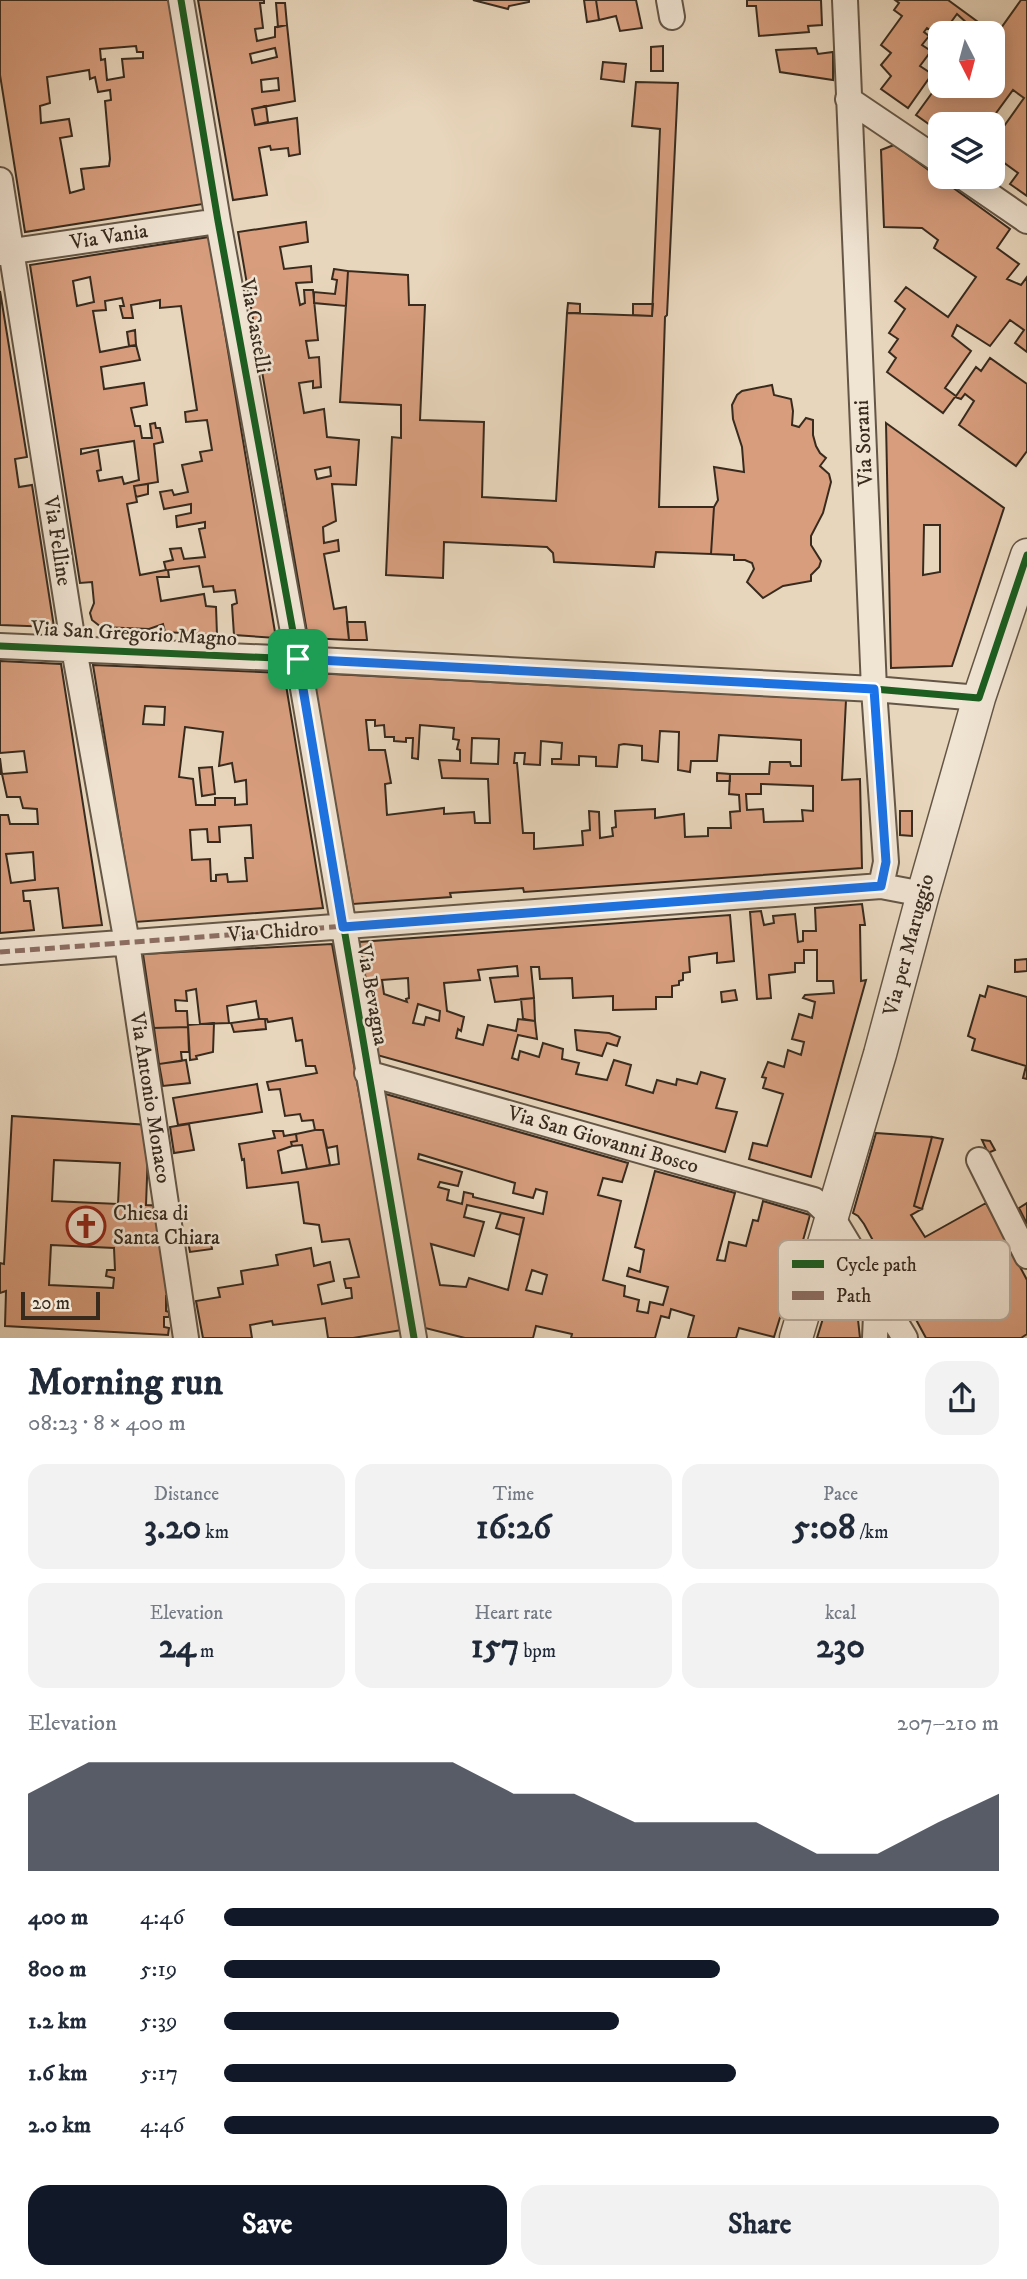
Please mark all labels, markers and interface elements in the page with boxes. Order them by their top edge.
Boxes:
north arrow [928,21,1004,98]
map controls [928,21,1005,189]
button: layers [928,112,1005,189]
street label: Via Vania [67,218,150,256]
street label: Via Castelli [234,276,276,375]
street label: Via Sorani [849,399,879,488]
street label: Via Felline [37,493,77,588]
street label: Via San Gregorio Magno [29,616,238,652]
pin [268,629,328,689]
icon: arrive [279,640,317,678]
street label: Via per Maruggio [877,871,940,1020]
street label: Via Chidro [226,916,319,948]
street label: Via Bevagna [350,941,394,1048]
street label: Via Antonio Monaco [124,1010,176,1185]
street label: Via San Giovanni Bosco [504,1100,702,1180]
place label: Chiesa di Santa Chiara [113,1201,220,1251]
church icon: Chiesa di Santa Chiara [65,1205,107,1247]
legend [778,1240,1010,1320]
text: Cycle path [836,1254,917,1277]
text: Path [836,1285,871,1308]
scale bar [21,1288,100,1320]
text: 20 m [32,1292,70,1315]
text: Morning run [28,1359,223,1407]
button: share [925,1361,999,1435]
text: 08:23 · 8 × 400 m [28,1409,186,1438]
text: Distance [154,1483,219,1506]
text: Time [493,1483,534,1506]
text: Pace [823,1483,858,1506]
text: 3.20 [144,1506,201,1550]
text: 16:26 [476,1506,551,1550]
text: 5:08 [793,1506,855,1550]
text: km [201,1521,229,1544]
text: /km [855,1521,888,1544]
text: Elevation [150,1602,223,1625]
text: Heart rate [475,1602,552,1625]
text: kcal [825,1602,856,1625]
text: 24 [159,1625,196,1669]
text: 157 [471,1625,519,1669]
text: 230 [816,1625,865,1669]
text: m [196,1640,214,1663]
text: bpm [519,1640,556,1663]
text: Elevation [28,1709,117,1738]
text: 207–210 m [897,1709,999,1738]
text: 400 m [28,1903,88,1932]
text: 4:46 [140,1903,184,1932]
text: 800 m [28,1955,86,1984]
text: 5:19 [140,1955,177,1984]
text: 1.2 km [28,2007,87,2036]
text: 5:39 [140,2007,178,2036]
text: 1.6 km [28,2059,87,2088]
text: 5:17 [140,2059,178,2088]
text: 2.0 km [28,2111,91,2140]
text: 4:46 [140,2111,184,2140]
button: Save [28,2185,507,2265]
button: Share [521,2185,999,2265]

